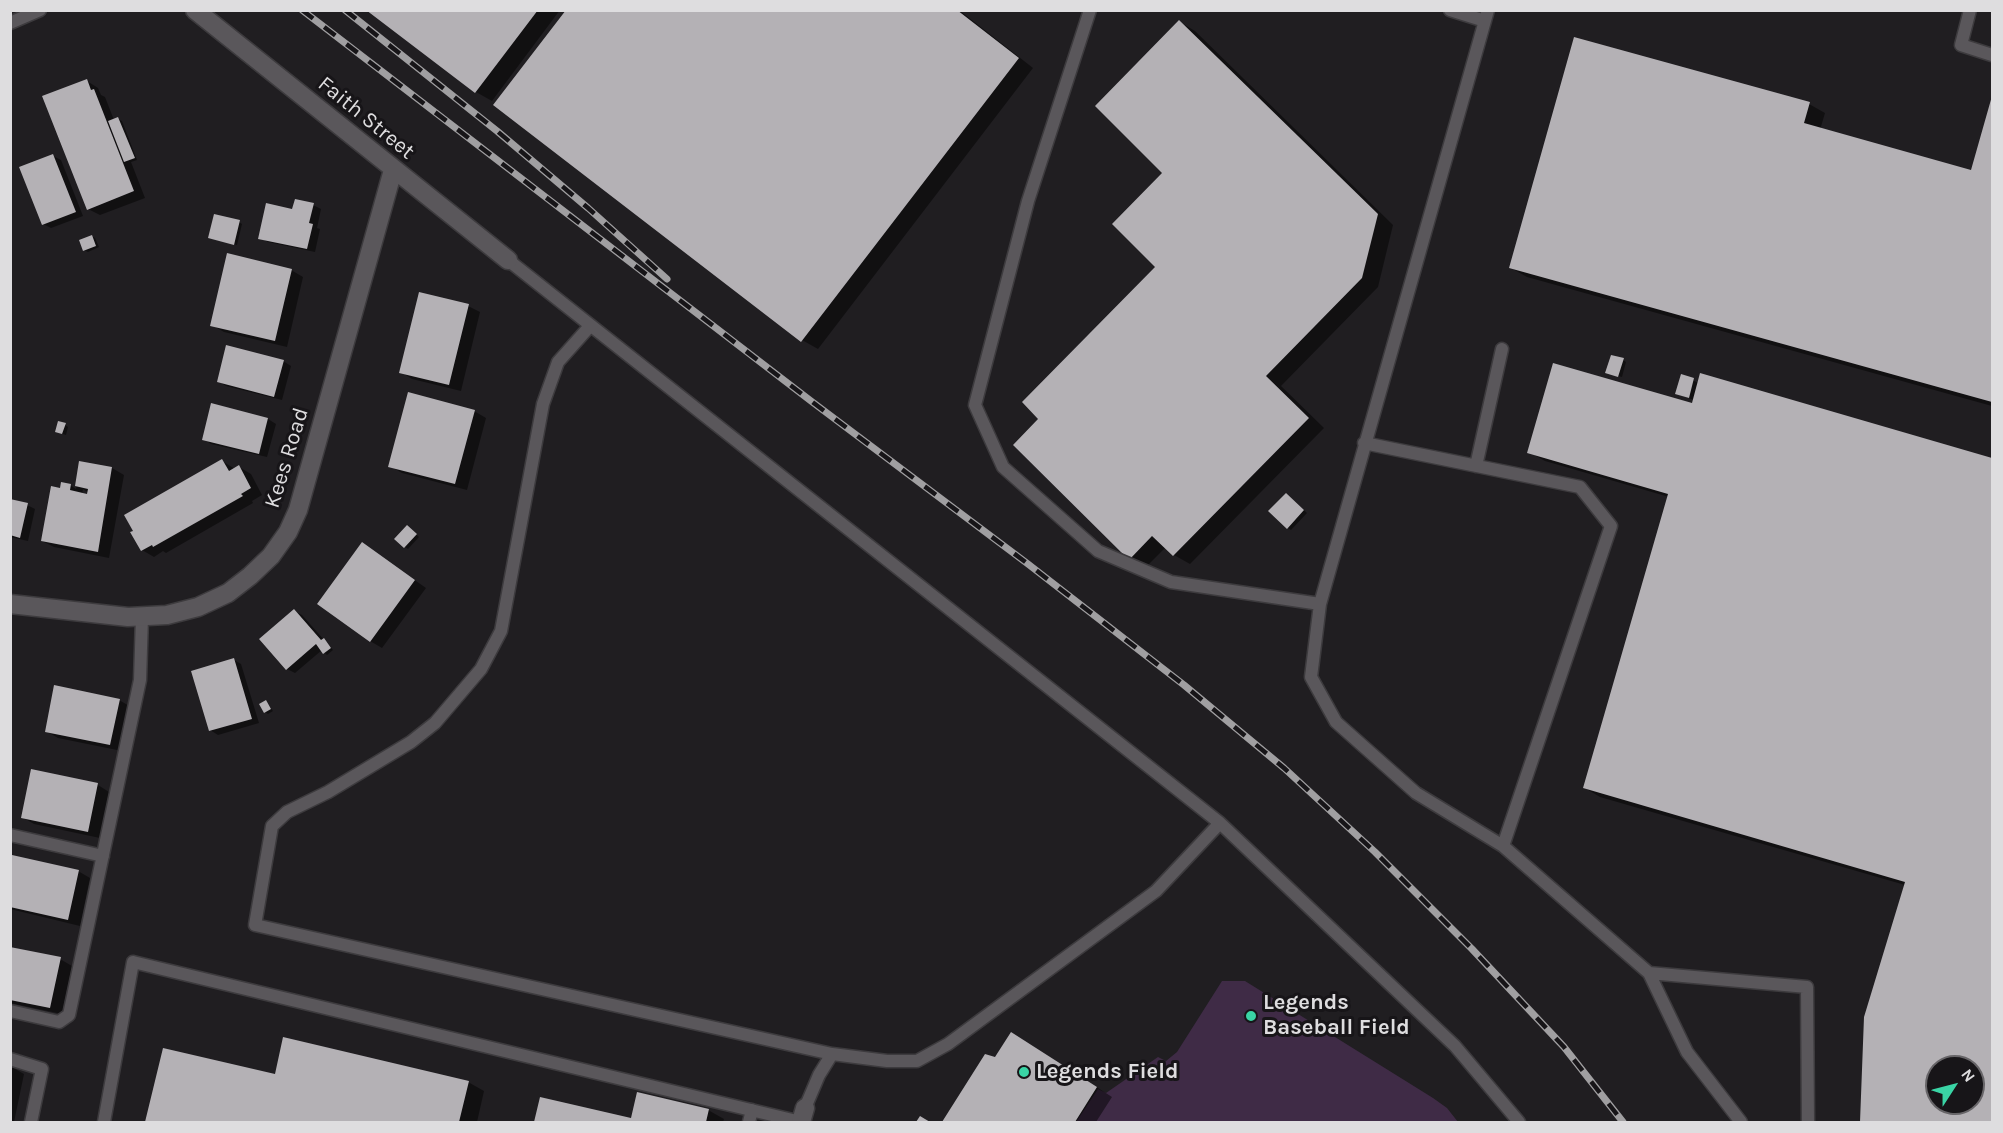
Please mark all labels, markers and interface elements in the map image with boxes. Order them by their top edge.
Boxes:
street label: Faith Street [312,71,420,165]
street label: Kees Road [259,405,315,511]
place label: Legends Baseball Field [1263,990,1410,1042]
marker: Legends Baseball Field [1244,1009,1258,1023]
north arrow [1925,1055,1985,1115]
place label: Legends Field [1036,1059,1178,1085]
marker: Legends Field [1017,1065,1031,1079]
text: N [1957,1065,1979,1086]

